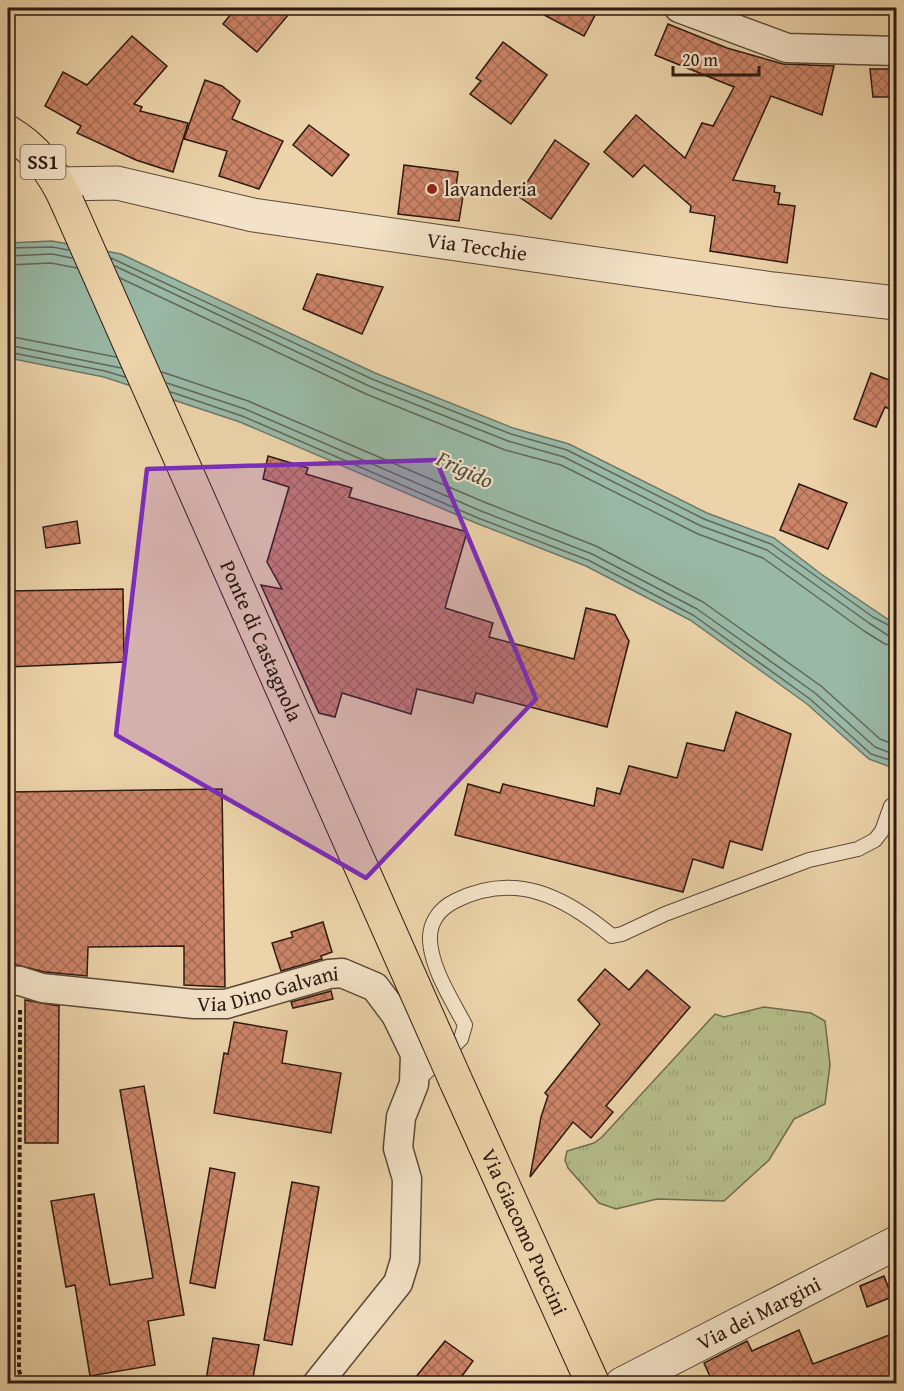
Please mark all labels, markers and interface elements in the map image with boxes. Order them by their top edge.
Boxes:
scale bar [673,39,758,77]
text: 20 m [682,46,718,73]
road number: SS1 [20,145,66,179]
place label: lavanderia [444,173,537,204]
marker: lavanderia [425,182,439,196]
street label: Via Tecchie [425,224,529,269]
water label: Frigido [430,442,499,496]
street label: Ponte di Castagnola [212,555,311,726]
street label: Via Dino Galvani [197,957,340,1019]
street label: Via Giacomo Puccini [474,1144,576,1320]
street label: Via dei Margini [691,1268,826,1358]

